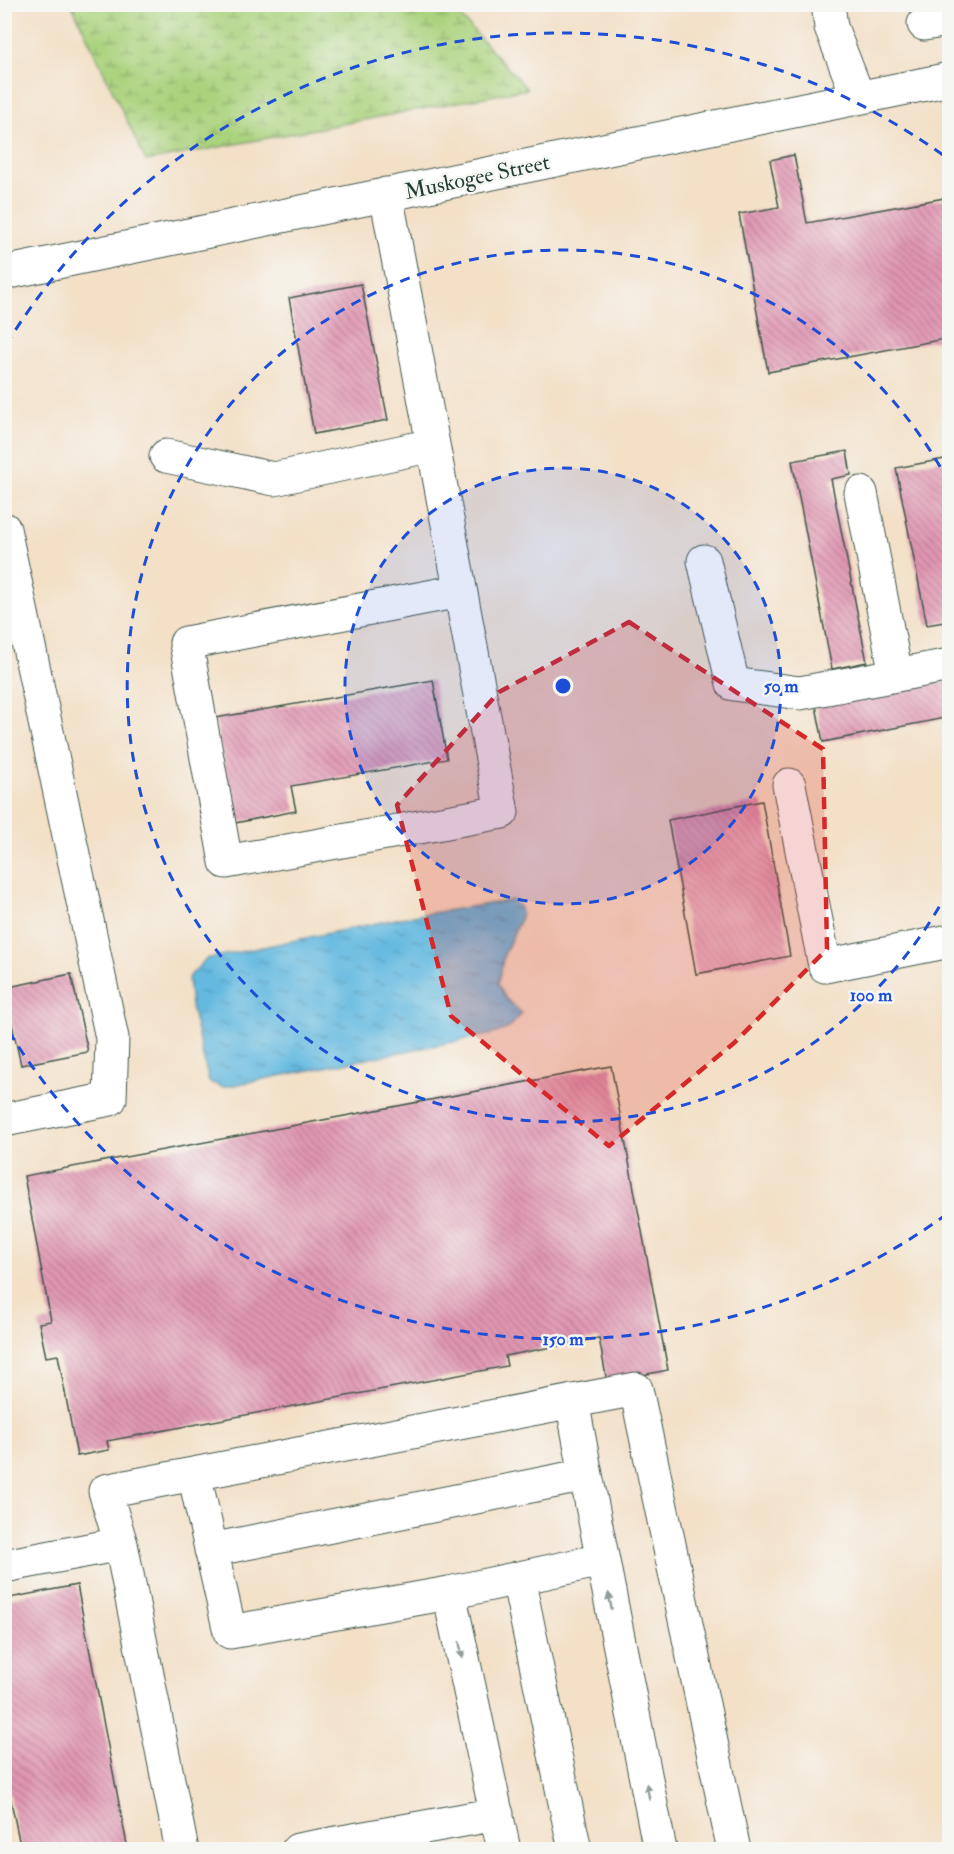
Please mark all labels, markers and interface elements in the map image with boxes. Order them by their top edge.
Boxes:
street label: Muskogee Street [402,148,552,206]
text: 50 m [764,675,799,698]
centre of rings [553,676,573,696]
text: 100 m [850,984,893,1007]
text: 150 m [542,1328,585,1351]
one-way arrow [605,1591,614,1610]
one-way arrow [457,1640,467,1659]
one-way arrow [643,1782,652,1801]

